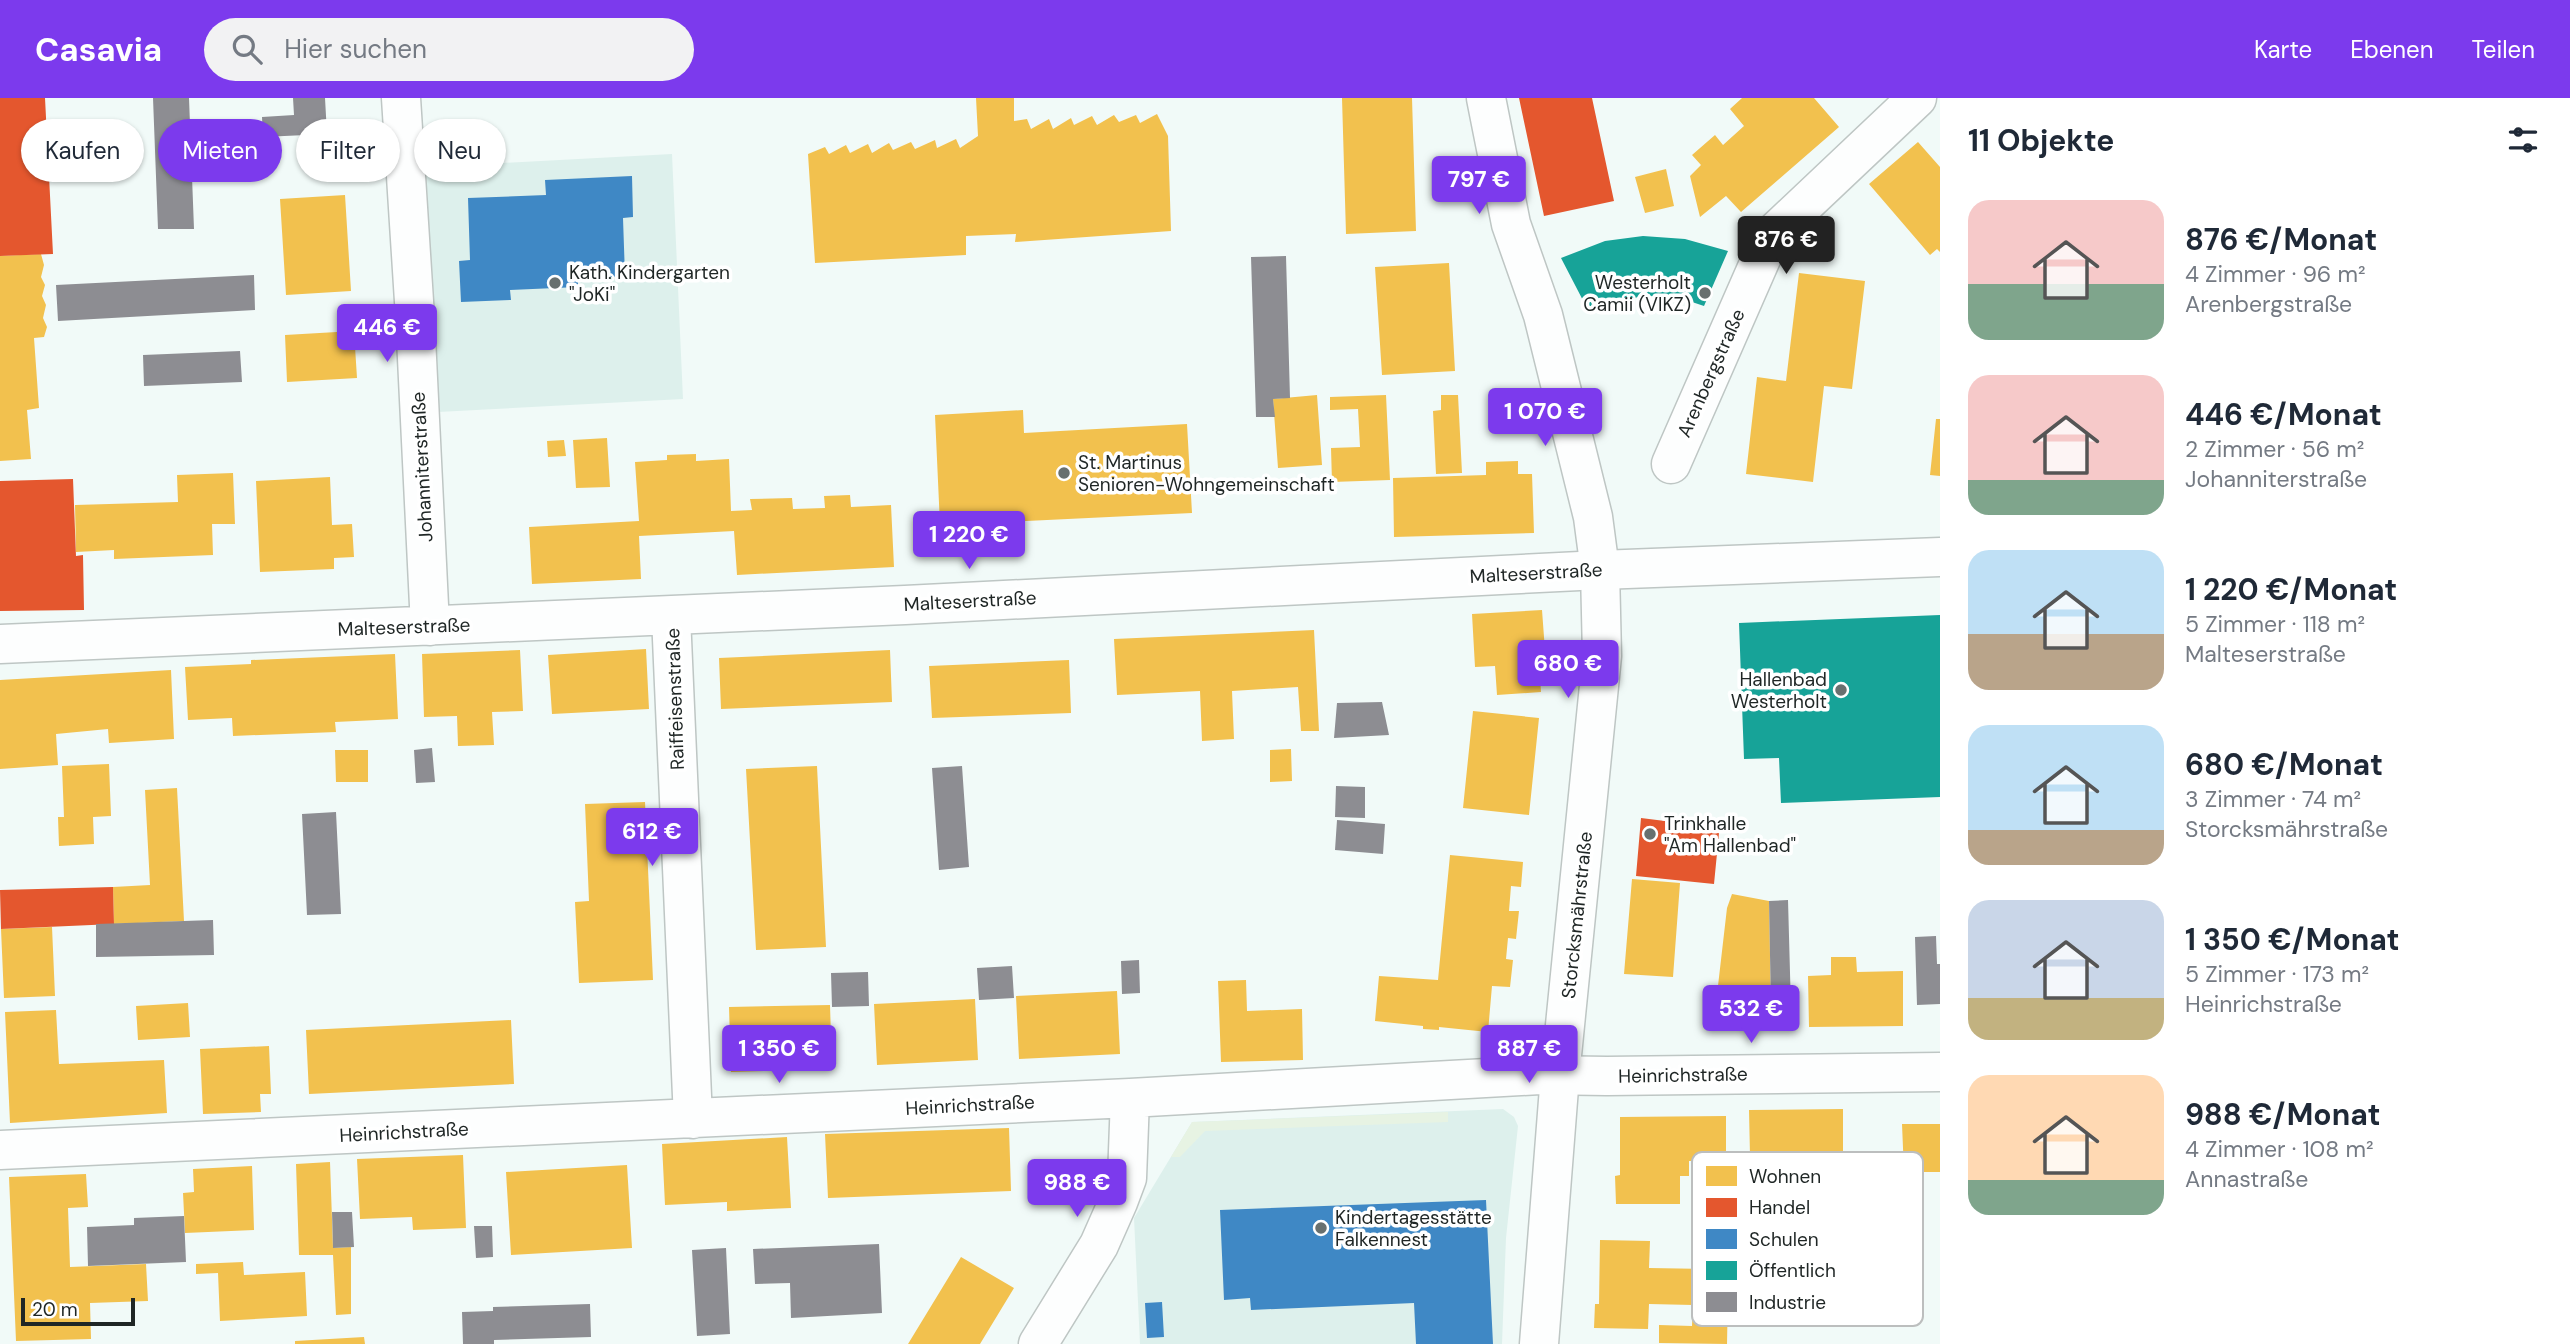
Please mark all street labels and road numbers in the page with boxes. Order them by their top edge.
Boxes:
street label: Arenbergstraße [1671,305,1751,441]
street label: Johanniterstraße [406,391,438,543]
street label: Malteserstraße [1469,557,1603,589]
street label: Malteserstraße [903,585,1037,617]
street label: Malteserstraße [337,612,471,642]
street label: Raiffeisenstraße [660,628,690,770]
street label: Storcksmährstraße [1556,830,1598,1000]
street label: Heinrichstraße [1618,1061,1748,1089]
street label: Heinrichstraße [905,1089,1035,1121]
street label: Heinrichstraße [339,1116,469,1148]

